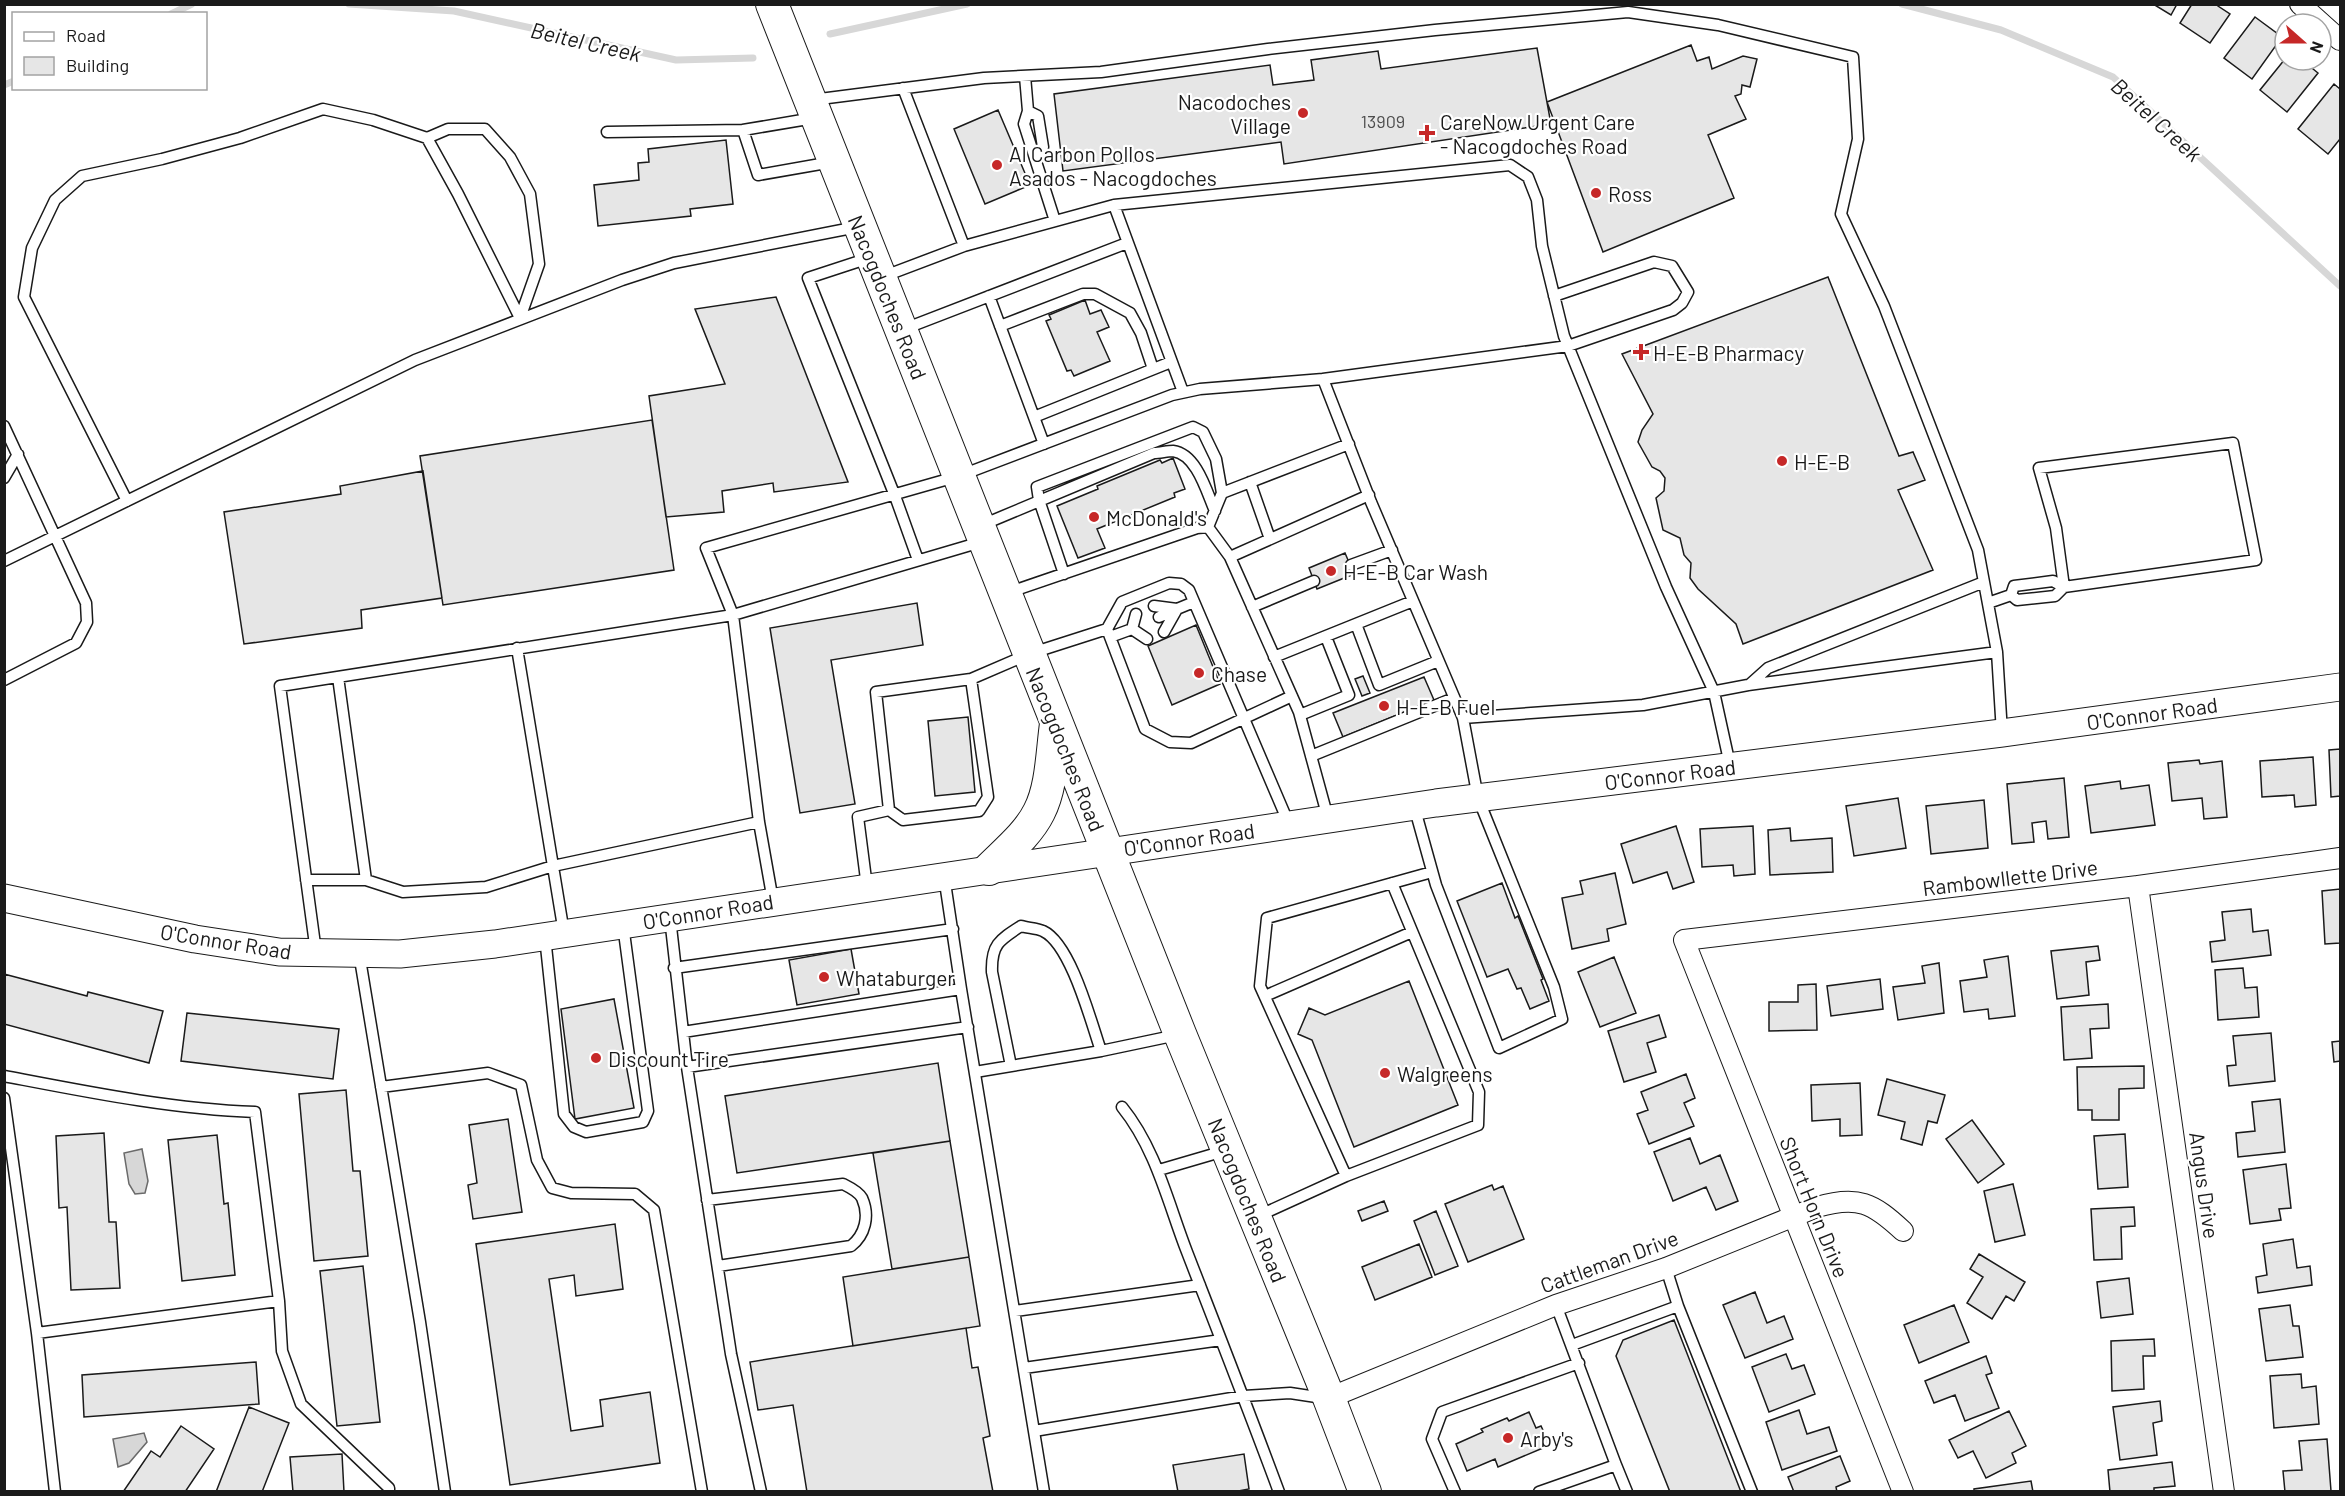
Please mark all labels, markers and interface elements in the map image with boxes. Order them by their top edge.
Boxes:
legend [12,12,207,90]
north arrow [2273,12,2333,72]
water label: Beitel Creek [528,16,644,66]
text: Road [66,24,106,46]
text: N [2307,39,2328,56]
text: Building [66,54,129,76]
water label: Beitel Creek [2107,72,2208,166]
place label: Nacodoches Village [1178,89,1291,138]
marker: Nacodoches Village [1296,106,1310,120]
place label: CareNow Urgent Care - Nacogdoches Road [1440,109,1635,158]
house number: 13909 [1361,110,1405,132]
marker: CareNow Urgent Care - Nacogdoches Road [1418,124,1436,142]
place label: Al Carbon Pollos Asados - Nacogdoches [1009,141,1217,190]
marker: Al Carbon Pollos Asados - Nacogdoches [990,158,1004,172]
place label: Ross [1608,181,1652,206]
marker: Ross [1589,186,1603,200]
street label: Nacogdoches Road [844,211,932,383]
place label: H-E-B Pharmacy [1653,340,1804,365]
marker: H-E-B Pharmacy [1634,345,1648,359]
place label: H-E-B [1794,449,1850,474]
marker: H-E-B [1775,454,1789,468]
place label: McDonald's [1106,505,1207,530]
marker: McDonald's [1087,510,1101,524]
place label: H-E-B Car Wash [1343,559,1488,584]
marker: H-E-B Car Wash [1324,564,1338,578]
place label: Chase [1211,661,1267,686]
street label: Nacogdoches Road [1022,663,1110,835]
marker: Chase [1192,666,1206,680]
street label: O'Connor Road [2085,691,2219,735]
place label: H-E-B Fuel [1396,694,1495,719]
marker: H-E-B Fuel [1377,699,1391,713]
street label: O'Connor Road [1603,754,1737,794]
street label: O'Connor Road [1122,817,1256,861]
street label: Rambowllette Drive [1921,854,2099,900]
street label: O'Connor Road [641,888,775,934]
street label: O'Connor Road [159,918,293,964]
place label: Whataburger [836,965,955,990]
marker: Whataburger [817,970,831,984]
place label: Discount Tire [608,1046,729,1071]
marker: Discount Tire [589,1051,603,1065]
place label: Walgreens [1397,1061,1493,1086]
marker: Walgreens [1378,1066,1392,1080]
street label: Nacogdoches Road [1204,1114,1292,1286]
street label: Angus Drive [2185,1130,2225,1240]
street label: Short Horn Drive [1775,1133,1855,1281]
street label: Cattleman Drive [1537,1224,1681,1298]
place label: Arby's [1520,1426,1574,1451]
marker: Arby's [1501,1431,1515,1445]

